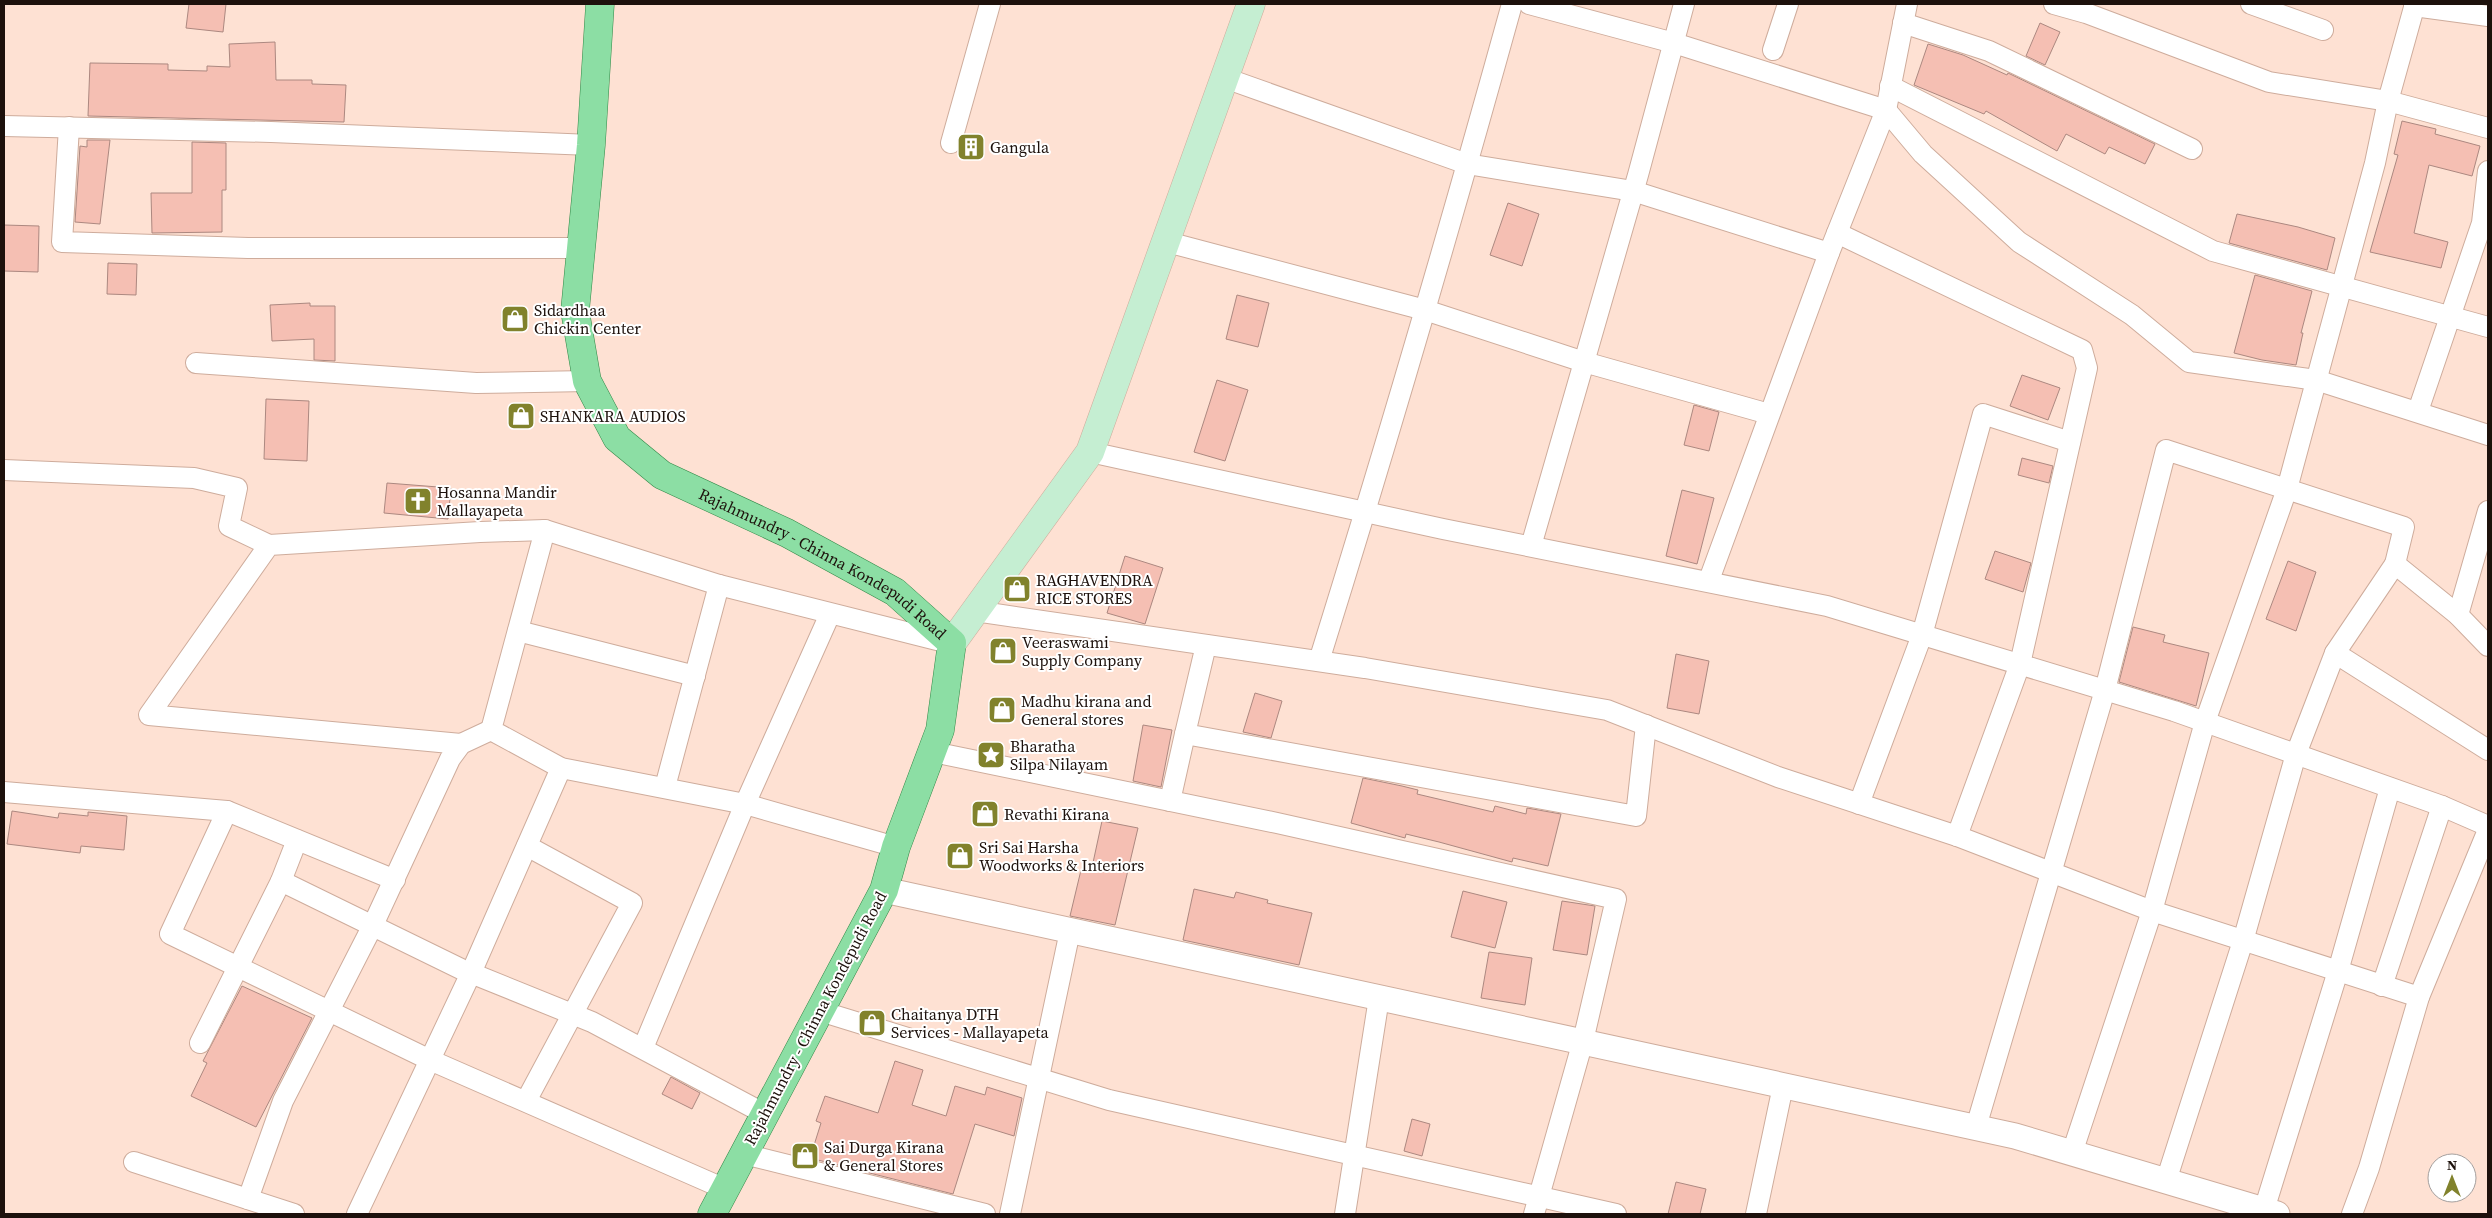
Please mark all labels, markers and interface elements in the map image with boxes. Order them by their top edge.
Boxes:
building icon: Gangula [956,132,986,162]
place label: Gangula [990,136,1050,158]
place label: Sidardhaa Chickin Center [534,299,641,339]
shop icon: Sidardhaa Chickin Center [500,304,530,334]
shop icon: SHANKARA AUDIOS [506,401,536,431]
place label: SHANKARA AUDIOS [540,405,686,427]
place label: Hosanna Mandir Mallayapeta [437,481,557,521]
street label: Rajahmundry - Chinna Kondepudi Road [695,483,951,644]
church icon: Hosanna Mandir Mallayapeta [403,486,433,516]
place label: RAGHAVENDRA RICE STORES [1036,569,1153,609]
shop icon: RAGHAVENDRA RICE STORES [1002,574,1032,604]
place label: Veeraswami Supply Company [1022,631,1143,671]
shop icon: Veeraswami Supply Company [988,636,1018,666]
place label: Madhu kirana and General stores [1021,690,1152,730]
shop icon: Madhu kirana and General stores [987,695,1017,725]
place label: Bharatha Silpa Nilayam [1010,735,1108,775]
place icon: Bharatha Silpa Nilayam [976,740,1006,770]
shop icon: Revathi Kirana [970,799,1000,829]
place label: Revathi Kirana [1004,803,1110,825]
place label: Sri Sai Harsha Woodworks & Interiors [979,836,1144,876]
shop icon: Sri Sai Harsha Woodworks & Interiors [945,841,975,871]
street label: Rajahmundry - Chinna Kondepudi Road [738,887,892,1149]
place label: Chaitanya DTH Services - Mallayapeta [891,1003,1050,1043]
shop icon: Chaitanya DTH Services - Mallayapeta [857,1008,887,1038]
place label: Sai Durga Kirana & General Stores [824,1136,945,1176]
shop icon: Sai Durga Kirana & General Stores [790,1141,820,1171]
north arrow [2427,1153,2477,1203]
text: N [2447,1155,2457,1175]

